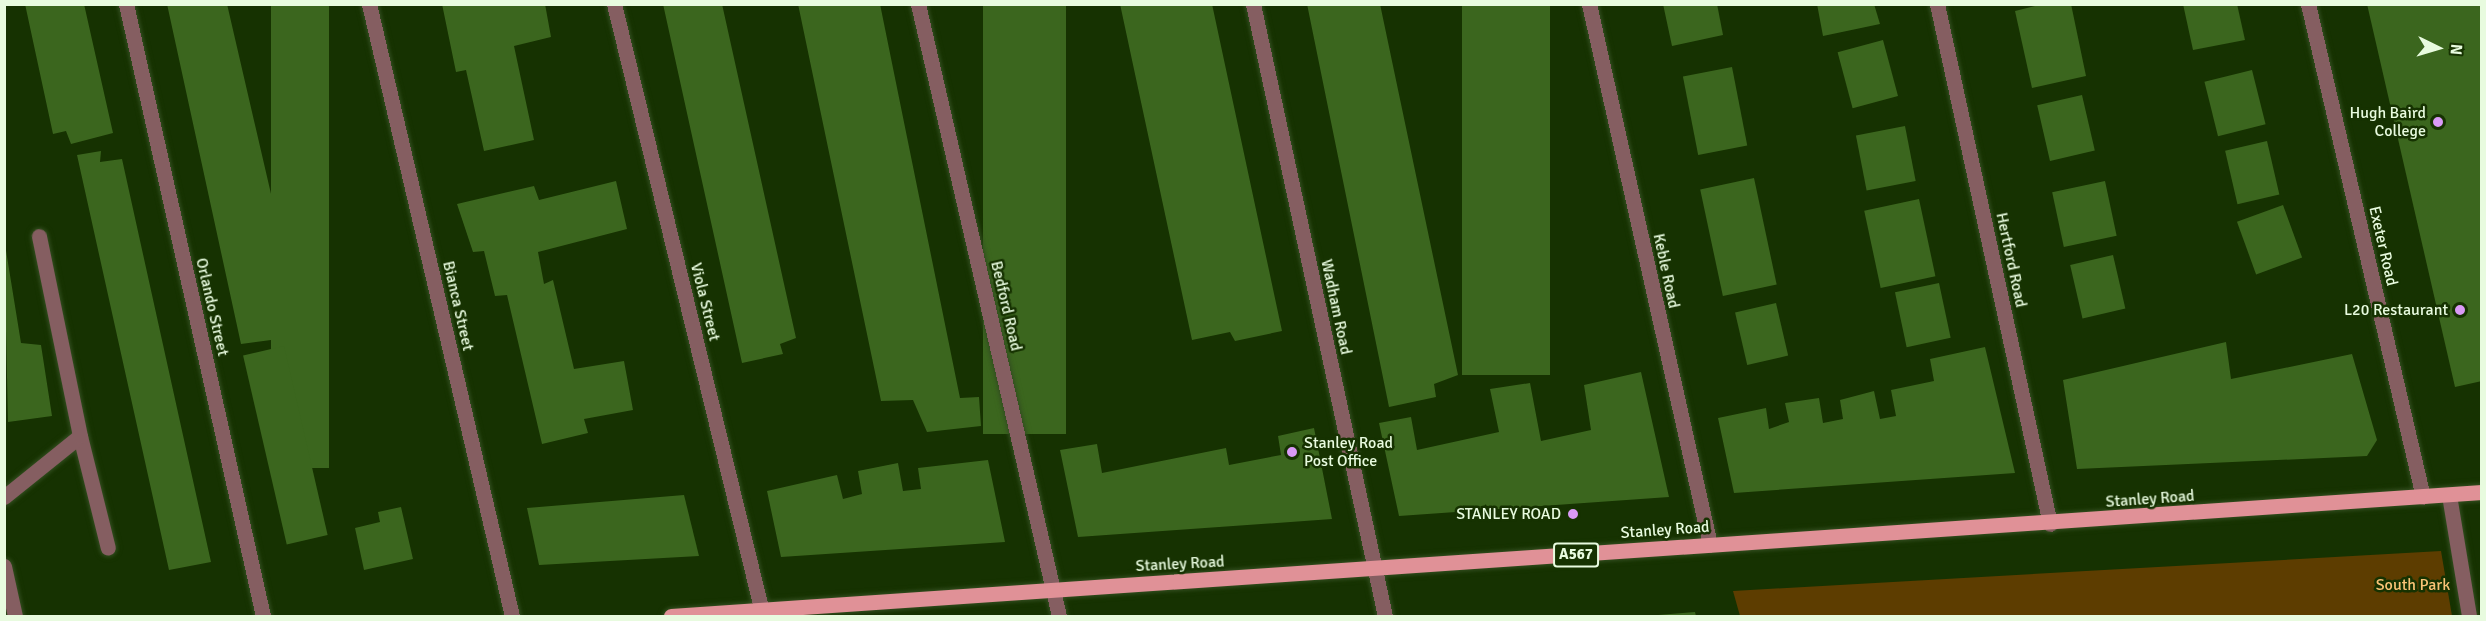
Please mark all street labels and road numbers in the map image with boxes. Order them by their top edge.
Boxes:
street label: Exeter Road [2365,204,2401,288]
street label: Hertford Road [1992,211,2030,309]
street label: Keble Road [1649,232,1683,310]
street label: Orlando Street [191,256,233,358]
street label: Wadham Road [1317,258,1355,356]
street label: Bianca Street [438,259,478,353]
street label: Bedford Road [986,259,1026,353]
street label: Viola Street [686,261,724,343]
street label: Stanley Road [2105,486,2195,512]
street label: Stanley Road [1620,517,1710,543]
road number: A567 [1552,543,1600,567]
street label: Stanley Road [1135,552,1225,576]

